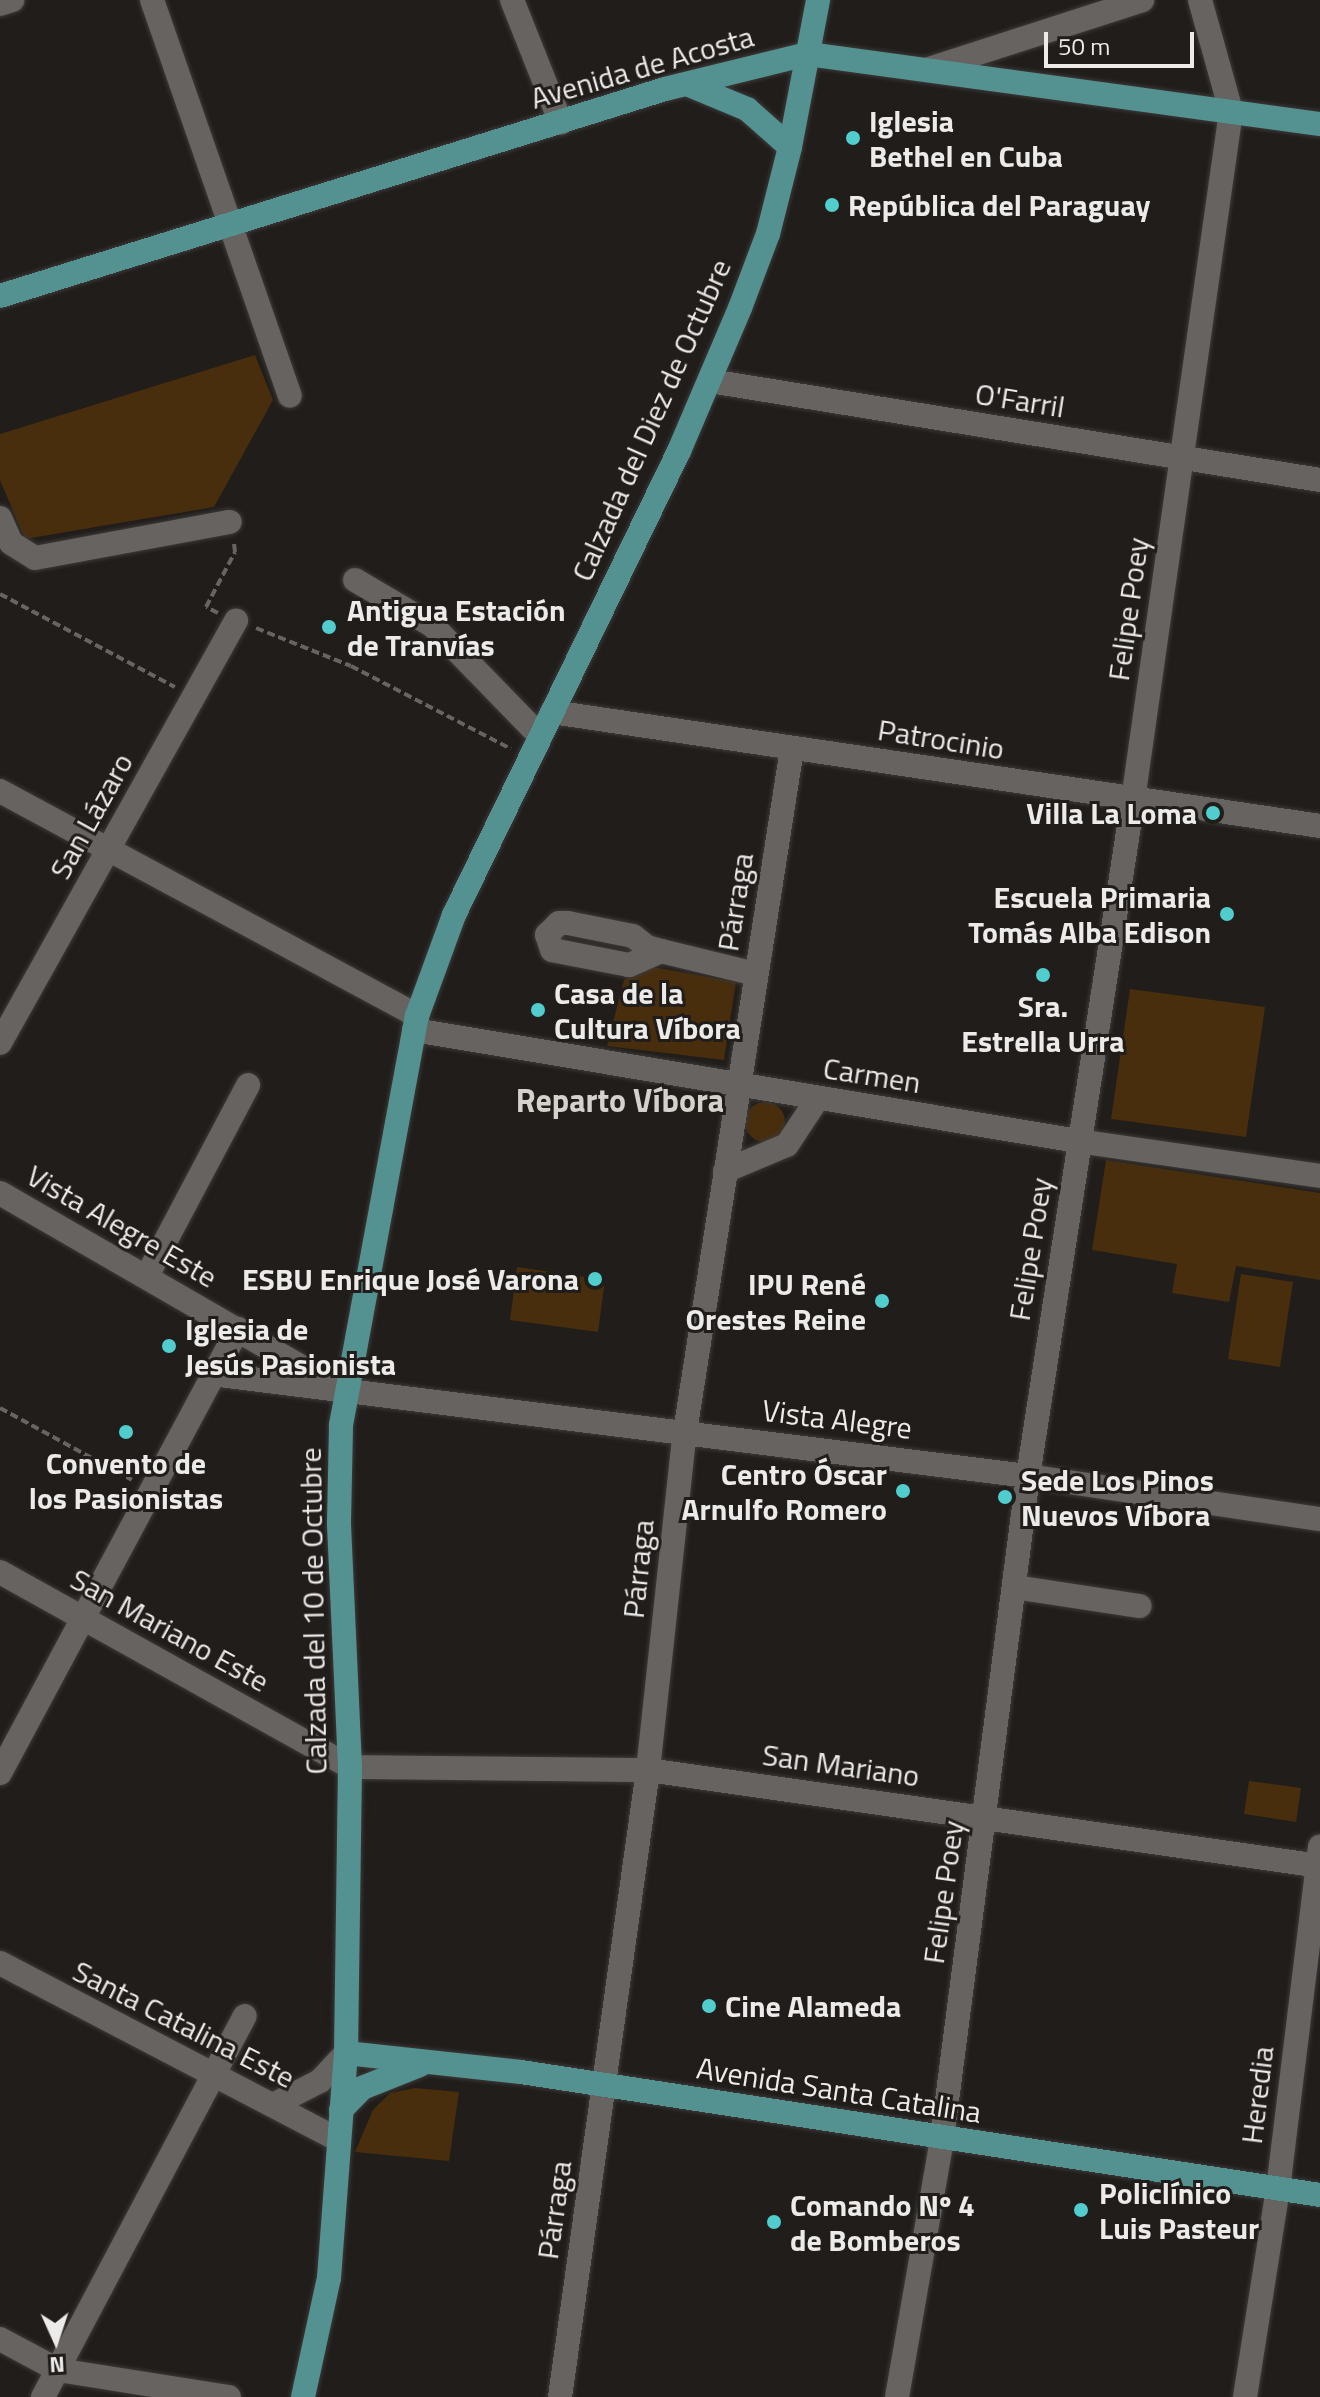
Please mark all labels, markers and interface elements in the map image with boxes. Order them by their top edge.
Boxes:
scale bar [1048,16,1198,66]
street label: Avenida de Acosta [526,18,758,116]
text: 50 m [1058,28,1110,64]
place label: Iglesia Bethel en Cuba [869,103,1063,174]
marker: Iglesia Bethel en Cuba [844,129,862,147]
place label: República del Paraguay [848,187,1151,223]
marker: República del Paraguay [823,196,841,214]
street label: Calzada del Diez de Octubre [564,254,738,586]
street label: O'Farril [973,375,1067,425]
street label: Felipe Poey [1100,535,1156,683]
place label: Antigua Estación de Tranvías [347,592,566,662]
marker: Antigua Estación de Tranvías [318,616,340,638]
street label: Patrocinio [875,711,1007,767]
street label: San Lázaro [42,747,140,885]
place label: Villa La Loma [1026,795,1197,831]
marker: Villa La Loma [1204,804,1222,822]
street label: Párraga [709,850,761,954]
place label: Escuela Primaria Tomás Alba Edison [968,879,1211,950]
marker: Escuela Primaria Tomás Alba Edison [1218,905,1236,923]
marker: Sra. Estrella Urra [1034,966,1052,984]
place label: Casa de la Cultura Víbora [554,975,741,1046]
place label: Sra. Estrella Urra [961,988,1125,1058]
marker: Casa de la Cultura Víbora [529,1001,547,1019]
street label: Carmen [821,1050,923,1100]
district label: Reparto Víbora [516,1081,724,1119]
street label: Vista Alegre Este [21,1157,223,1295]
street label: Felipe Poey [1001,1175,1059,1323]
place label: ESBU Enrique José Varona [242,1261,579,1297]
place label: IPU René Orestes Reine [686,1266,866,1336]
marker: ESBU Enrique José Varona [586,1270,604,1288]
marker: IPU René Orestes Reine [873,1292,891,1310]
place label: Iglesia de Jesús Pasionista [185,1311,396,1382]
marker: Iglesia de Jesús Pasionista [160,1337,178,1355]
street label: Vista Alegre [760,1392,914,1446]
marker: Convento de los Pasionistas [117,1423,135,1441]
place label: Convento de los Pasionistas [29,1445,223,1516]
street label: Calzada del 10 de Octubre [292,1447,334,1775]
place label: Centro Óscar Arnulfo Romero [681,1456,887,1526]
place label: Sede Los Pinos Nuevos Víbora [1021,1462,1214,1532]
marker: Centro Óscar Arnulfo Romero [894,1482,912,1500]
marker: Sede Los Pinos Nuevos Víbora [996,1488,1014,1506]
street label: Párraga [615,1518,661,1620]
street label: San Mariano Este [65,1561,275,1699]
street label: San Mariano [760,1736,922,1794]
street label: Felipe Poey [915,1818,971,1966]
street label: Santa Catalina Este [67,1953,301,2095]
place label: Cine Alameda [725,1988,901,2024]
marker: Cine Alameda [700,1997,718,2015]
street label: Heredia [1233,2044,1281,2146]
street label: Avenida Santa Catalina [694,2050,984,2130]
street label: Párraga [529,2159,579,2261]
place label: Policlínico Luis Pasteur [1099,2175,1259,2246]
place label: Comando Nº 4 de Bomberos [790,2187,975,2258]
marker: Policlínico Luis Pasteur [1070,2199,1092,2221]
marker: Comando Nº 4 de Bomberos [765,2213,783,2231]
north arrow [16,2301,96,2381]
text: N [49,2348,66,2382]

